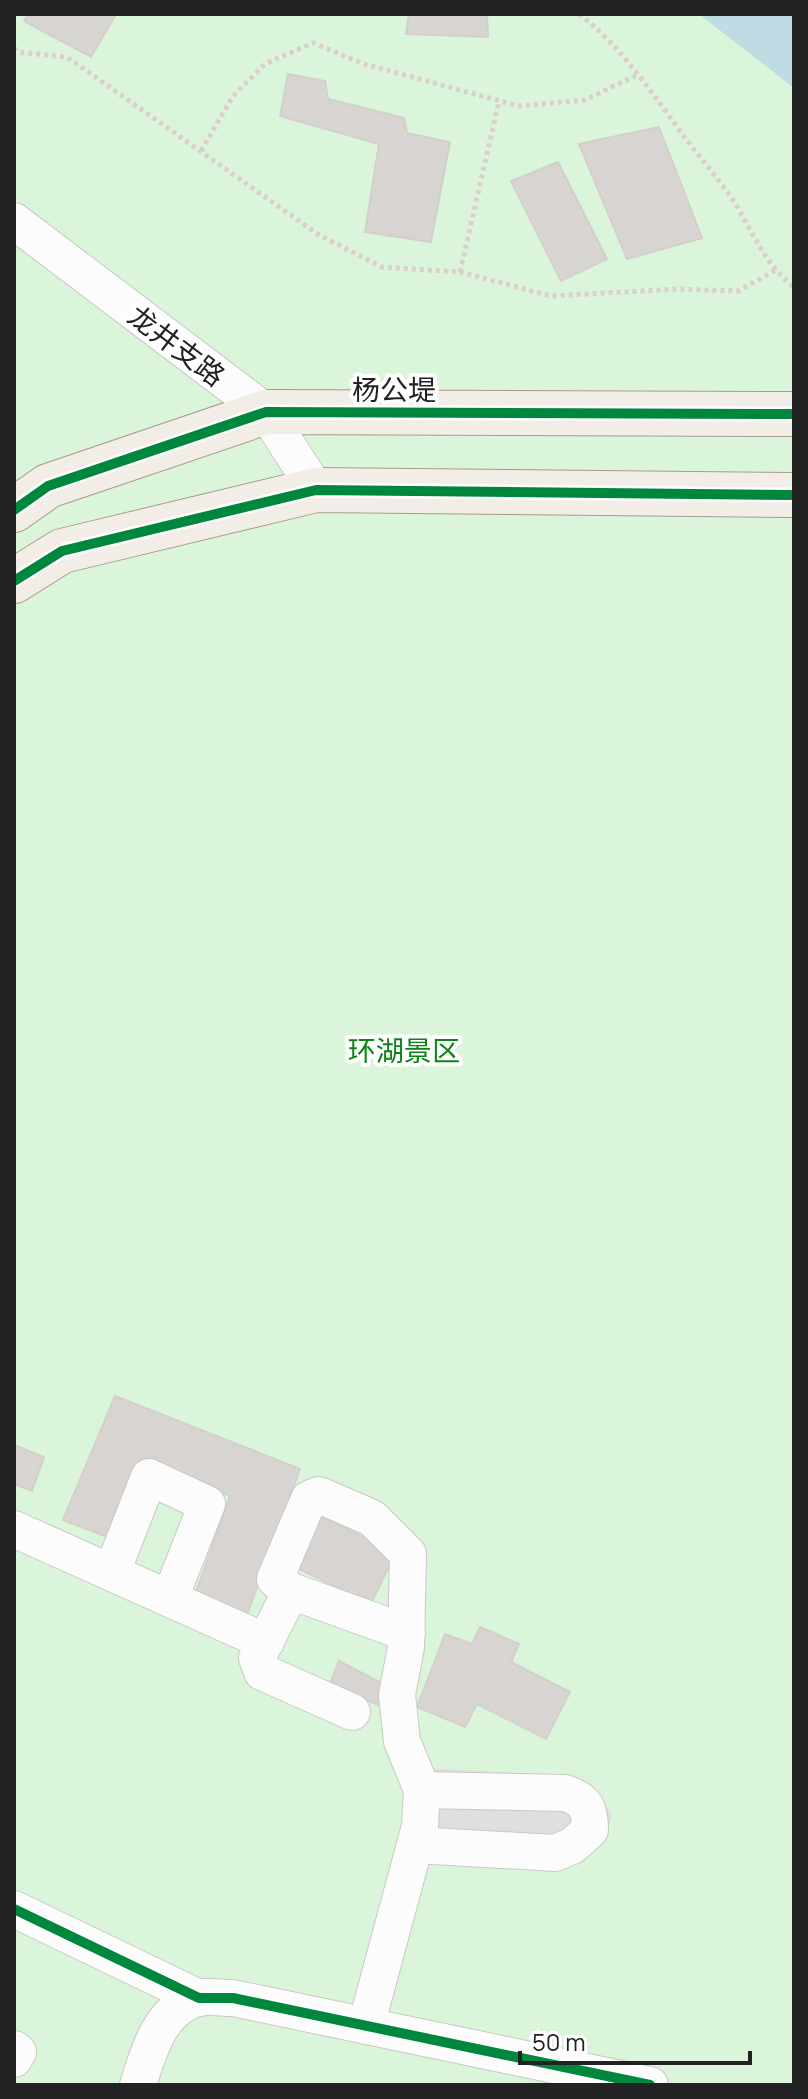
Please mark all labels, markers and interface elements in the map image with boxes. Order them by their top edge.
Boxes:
street label: 龙井支路 [121,296,233,394]
street label: 杨公堤 [352,370,436,408]
park label: 环湖景区 [348,1031,460,1069]
scale bar [520,2015,750,2065]
text: 50 m [532,2025,586,2058]

